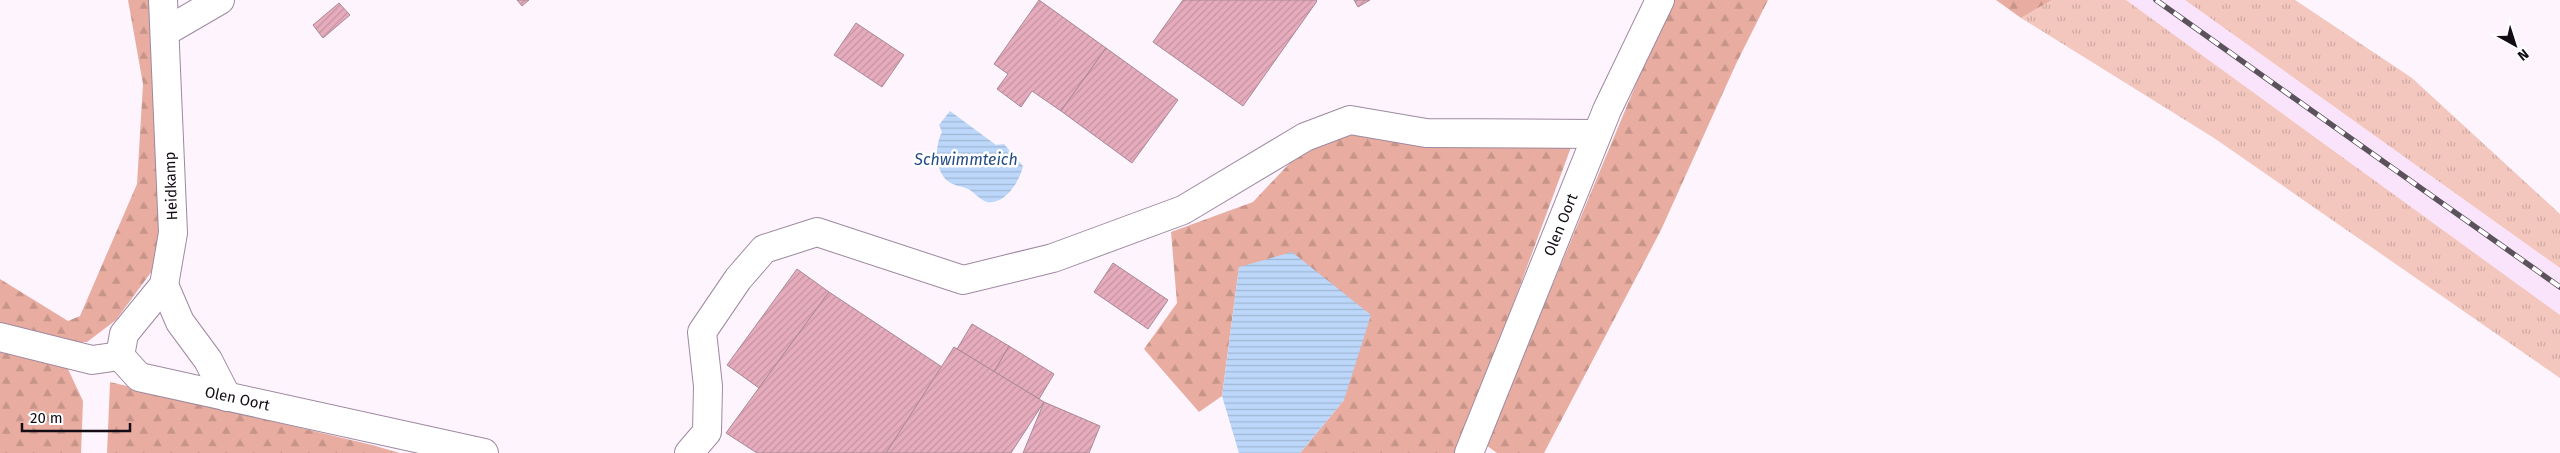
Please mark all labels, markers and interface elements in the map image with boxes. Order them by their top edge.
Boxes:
north arrow [2490,20,2540,70]
text: N [2514,45,2532,64]
water label: Schwimmteich [913,150,1018,169]
street label: Heidkamp [161,151,181,221]
street label: Olen Oort [1540,190,1582,259]
street label: Olen Oort [203,383,272,415]
scale bar [22,400,130,432]
text: 20 m [30,409,63,427]

